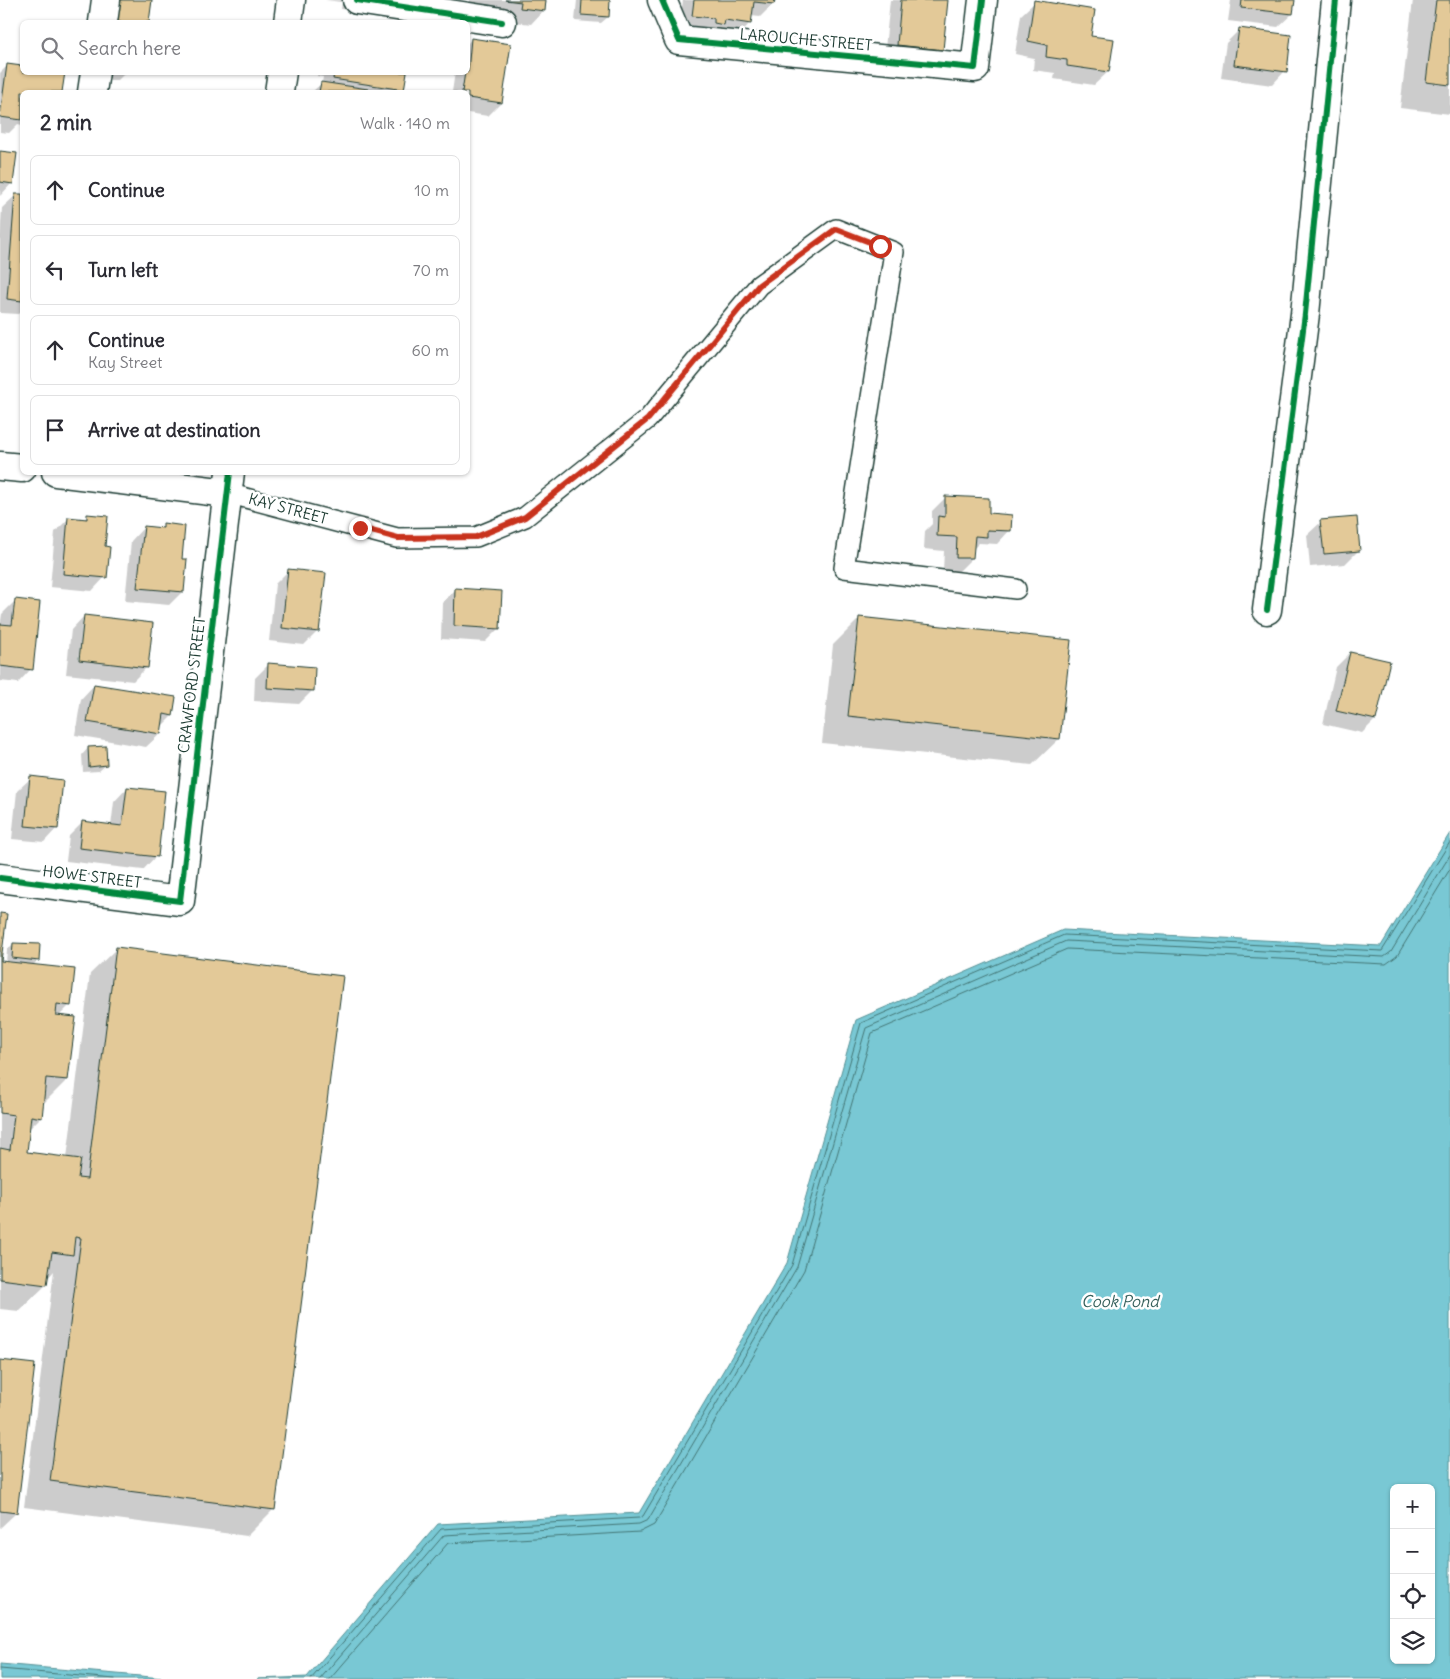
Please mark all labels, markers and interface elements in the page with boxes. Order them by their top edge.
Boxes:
search box [20,20,470,75]
street label: LAROUCHE STREET [739,24,873,55]
icon: search [38,34,66,62]
text: Search here [78,36,181,60]
text: 2 min [40,109,92,136]
text: Walk · 140 m [360,113,450,133]
icon: ahead [41,176,69,204]
text: Continue [88,178,165,202]
text: 10 m [414,180,449,200]
route start [869,235,892,258]
icon: left [41,256,69,284]
text: Turn left [88,258,158,282]
text: 70 m [413,260,449,280]
text: Continue [88,328,165,352]
icon: ahead [41,336,69,364]
text: 60 m [411,340,449,360]
text: Kay Street [88,352,162,372]
icon: arrive [41,416,69,444]
text: Arrive at destination [88,418,261,442]
street label: KAY STREET [246,489,330,528]
route end [349,517,372,540]
street label: CRAWFORD STREET [174,616,209,754]
street label: HOWE STREET [42,861,143,892]
water label: Cook Pond [1081,1291,1161,1311]
map controls [1390,1484,1435,1664]
button: + [1390,1484,1435,1529]
button: − [1390,1529,1435,1574]
button: locate [1390,1574,1435,1619]
button: layers [1390,1619,1435,1664]

